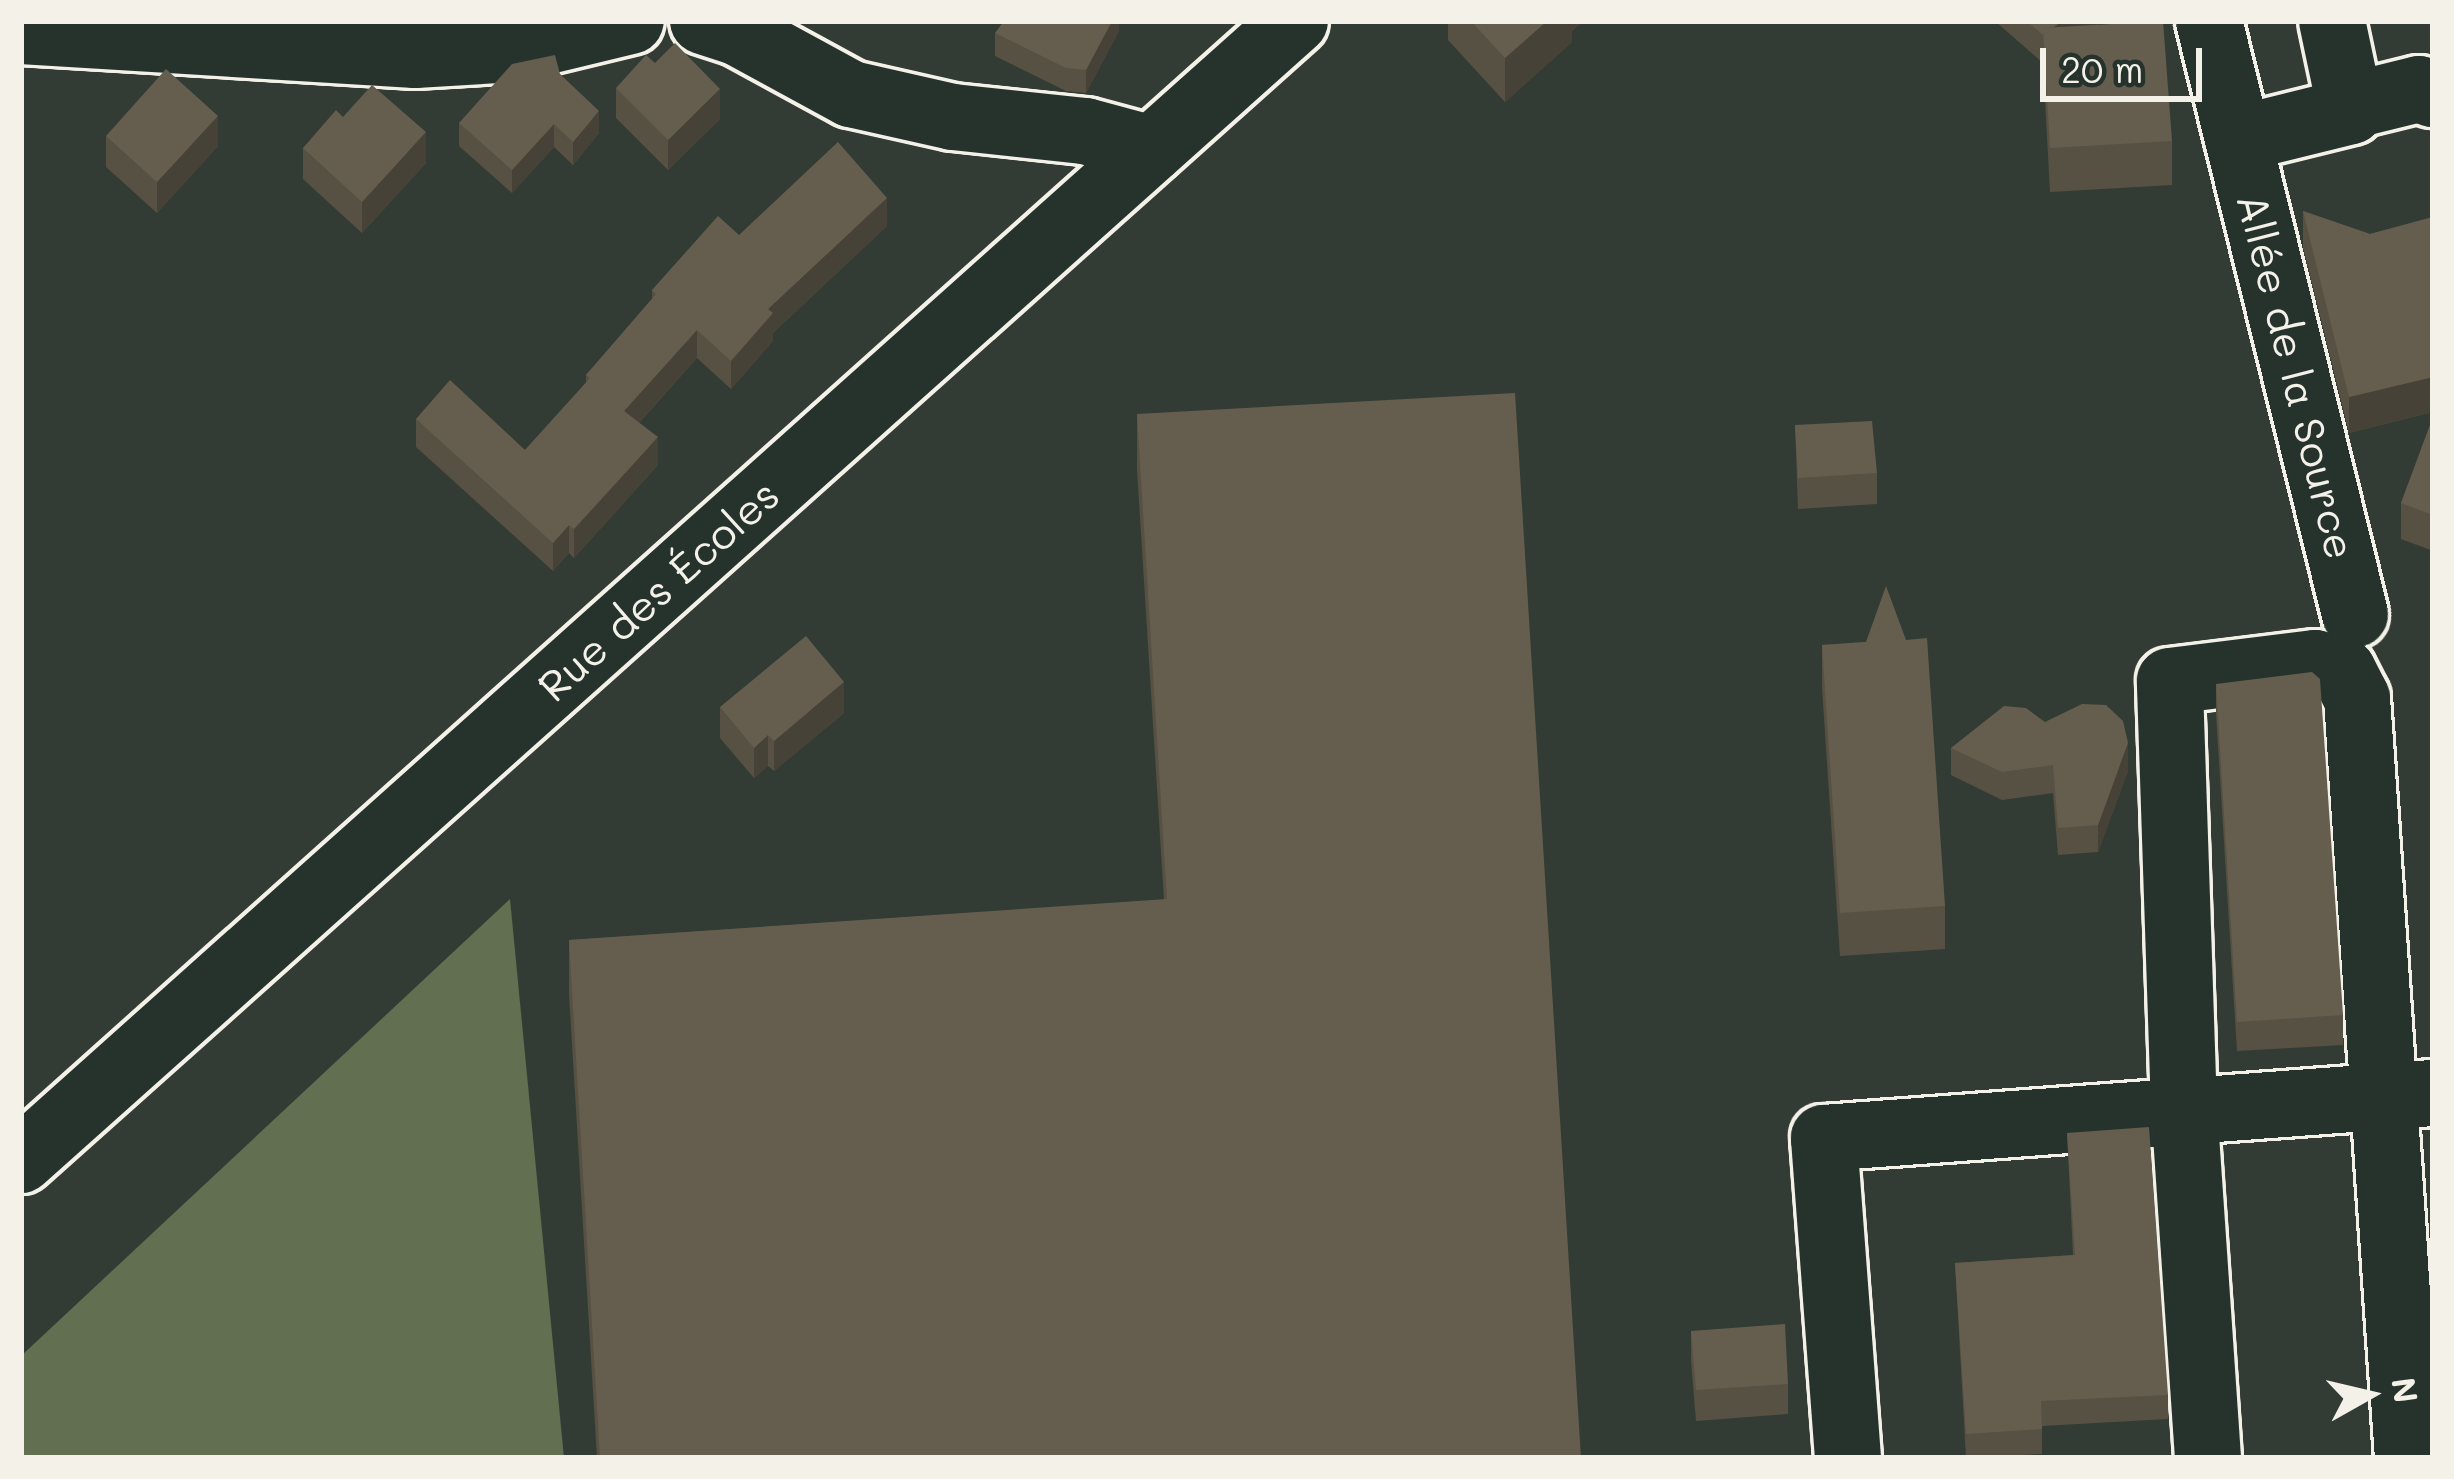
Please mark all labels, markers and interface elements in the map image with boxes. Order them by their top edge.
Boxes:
scale bar [2046,24,2208,98]
text: 20 m [2061,45,2143,92]
street label: Allée de la Source [2227,188,2367,564]
street label: Rue des Écoles [527,469,789,711]
north arrow [2310,1335,2430,1455]
text: N [2383,1375,2429,1405]

